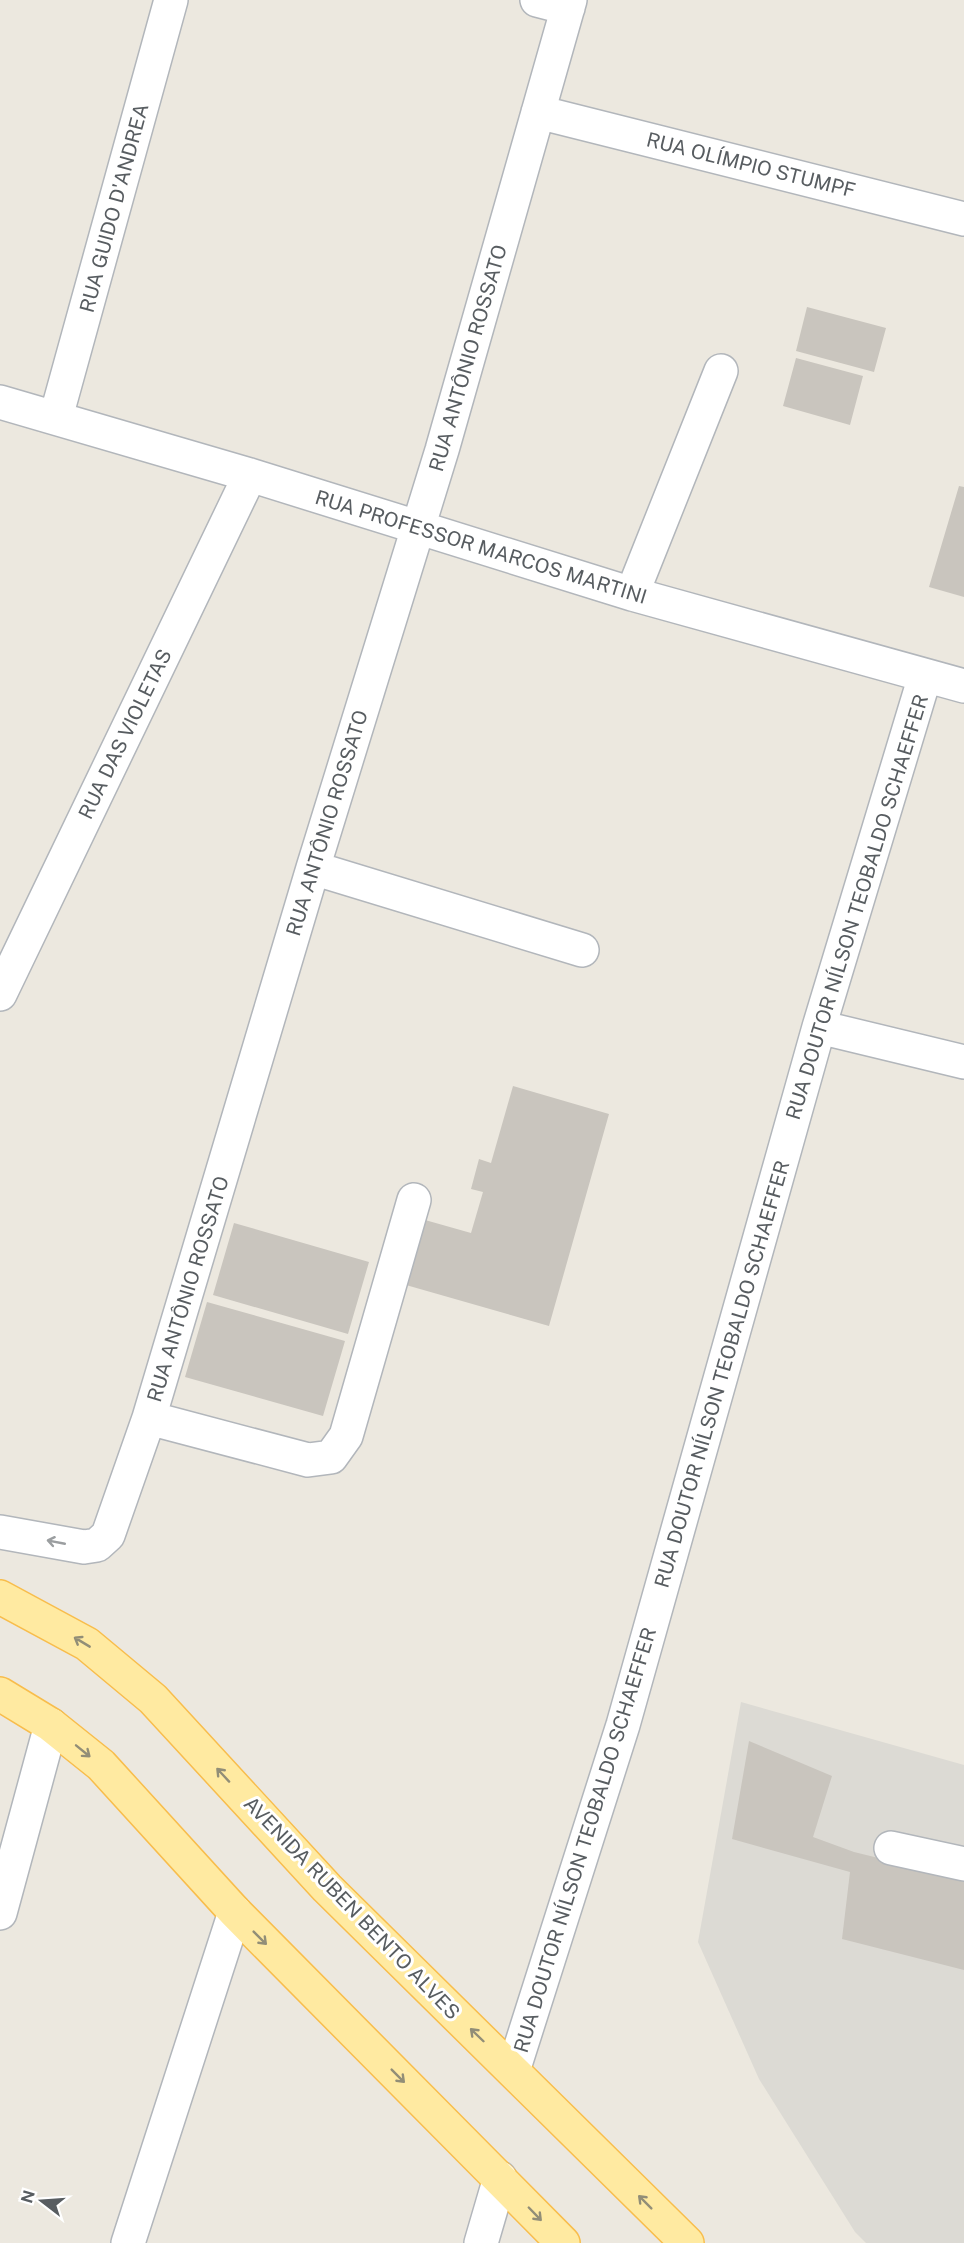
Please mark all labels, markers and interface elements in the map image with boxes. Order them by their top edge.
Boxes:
street label: RUA GUIDO D'ANDREA [75,101,153,315]
street label: RUA OLÍMPIO STUMPF [644,126,858,203]
street label: RUA ANTÔNIO ROSSATO [424,242,512,474]
street label: RUA PROFESSOR MARCOS MARTINI [312,485,650,609]
street label: RUA DAS VIOLETAS [73,645,177,823]
street label: RUA DOUTOR NÍLSON TEOBALDO SCHAEFFER [780,691,933,1122]
street label: RUA ANTÔNIO ROSSATO [281,707,373,939]
street label: RUA DOUTOR NÍLSON TEOBALDO SCHAEFFER [648,1157,795,1590]
street label: RUA ANTÔNIO ROSSATO [142,1173,234,1405]
one-way arrow [47,1536,66,1547]
street label: RUA DOUTOR NÍLSON TEOBALDO SCHAEFFER [508,1624,661,2055]
one-way arrow [74,1636,91,1648]
one-way arrow [75,1744,91,1757]
one-way arrow [216,1768,231,1783]
street label: AVENIDA RUBEN BENTO ALVES [239,1792,465,2024]
one-way arrow [253,1930,268,1945]
one-way arrow [469,2028,484,2042]
one-way arrow [391,2068,406,2083]
north arrow [12,2171,72,2231]
text: N [17,2188,39,2206]
one-way arrow [638,2194,653,2209]
one-way arrow [528,2207,542,2222]

